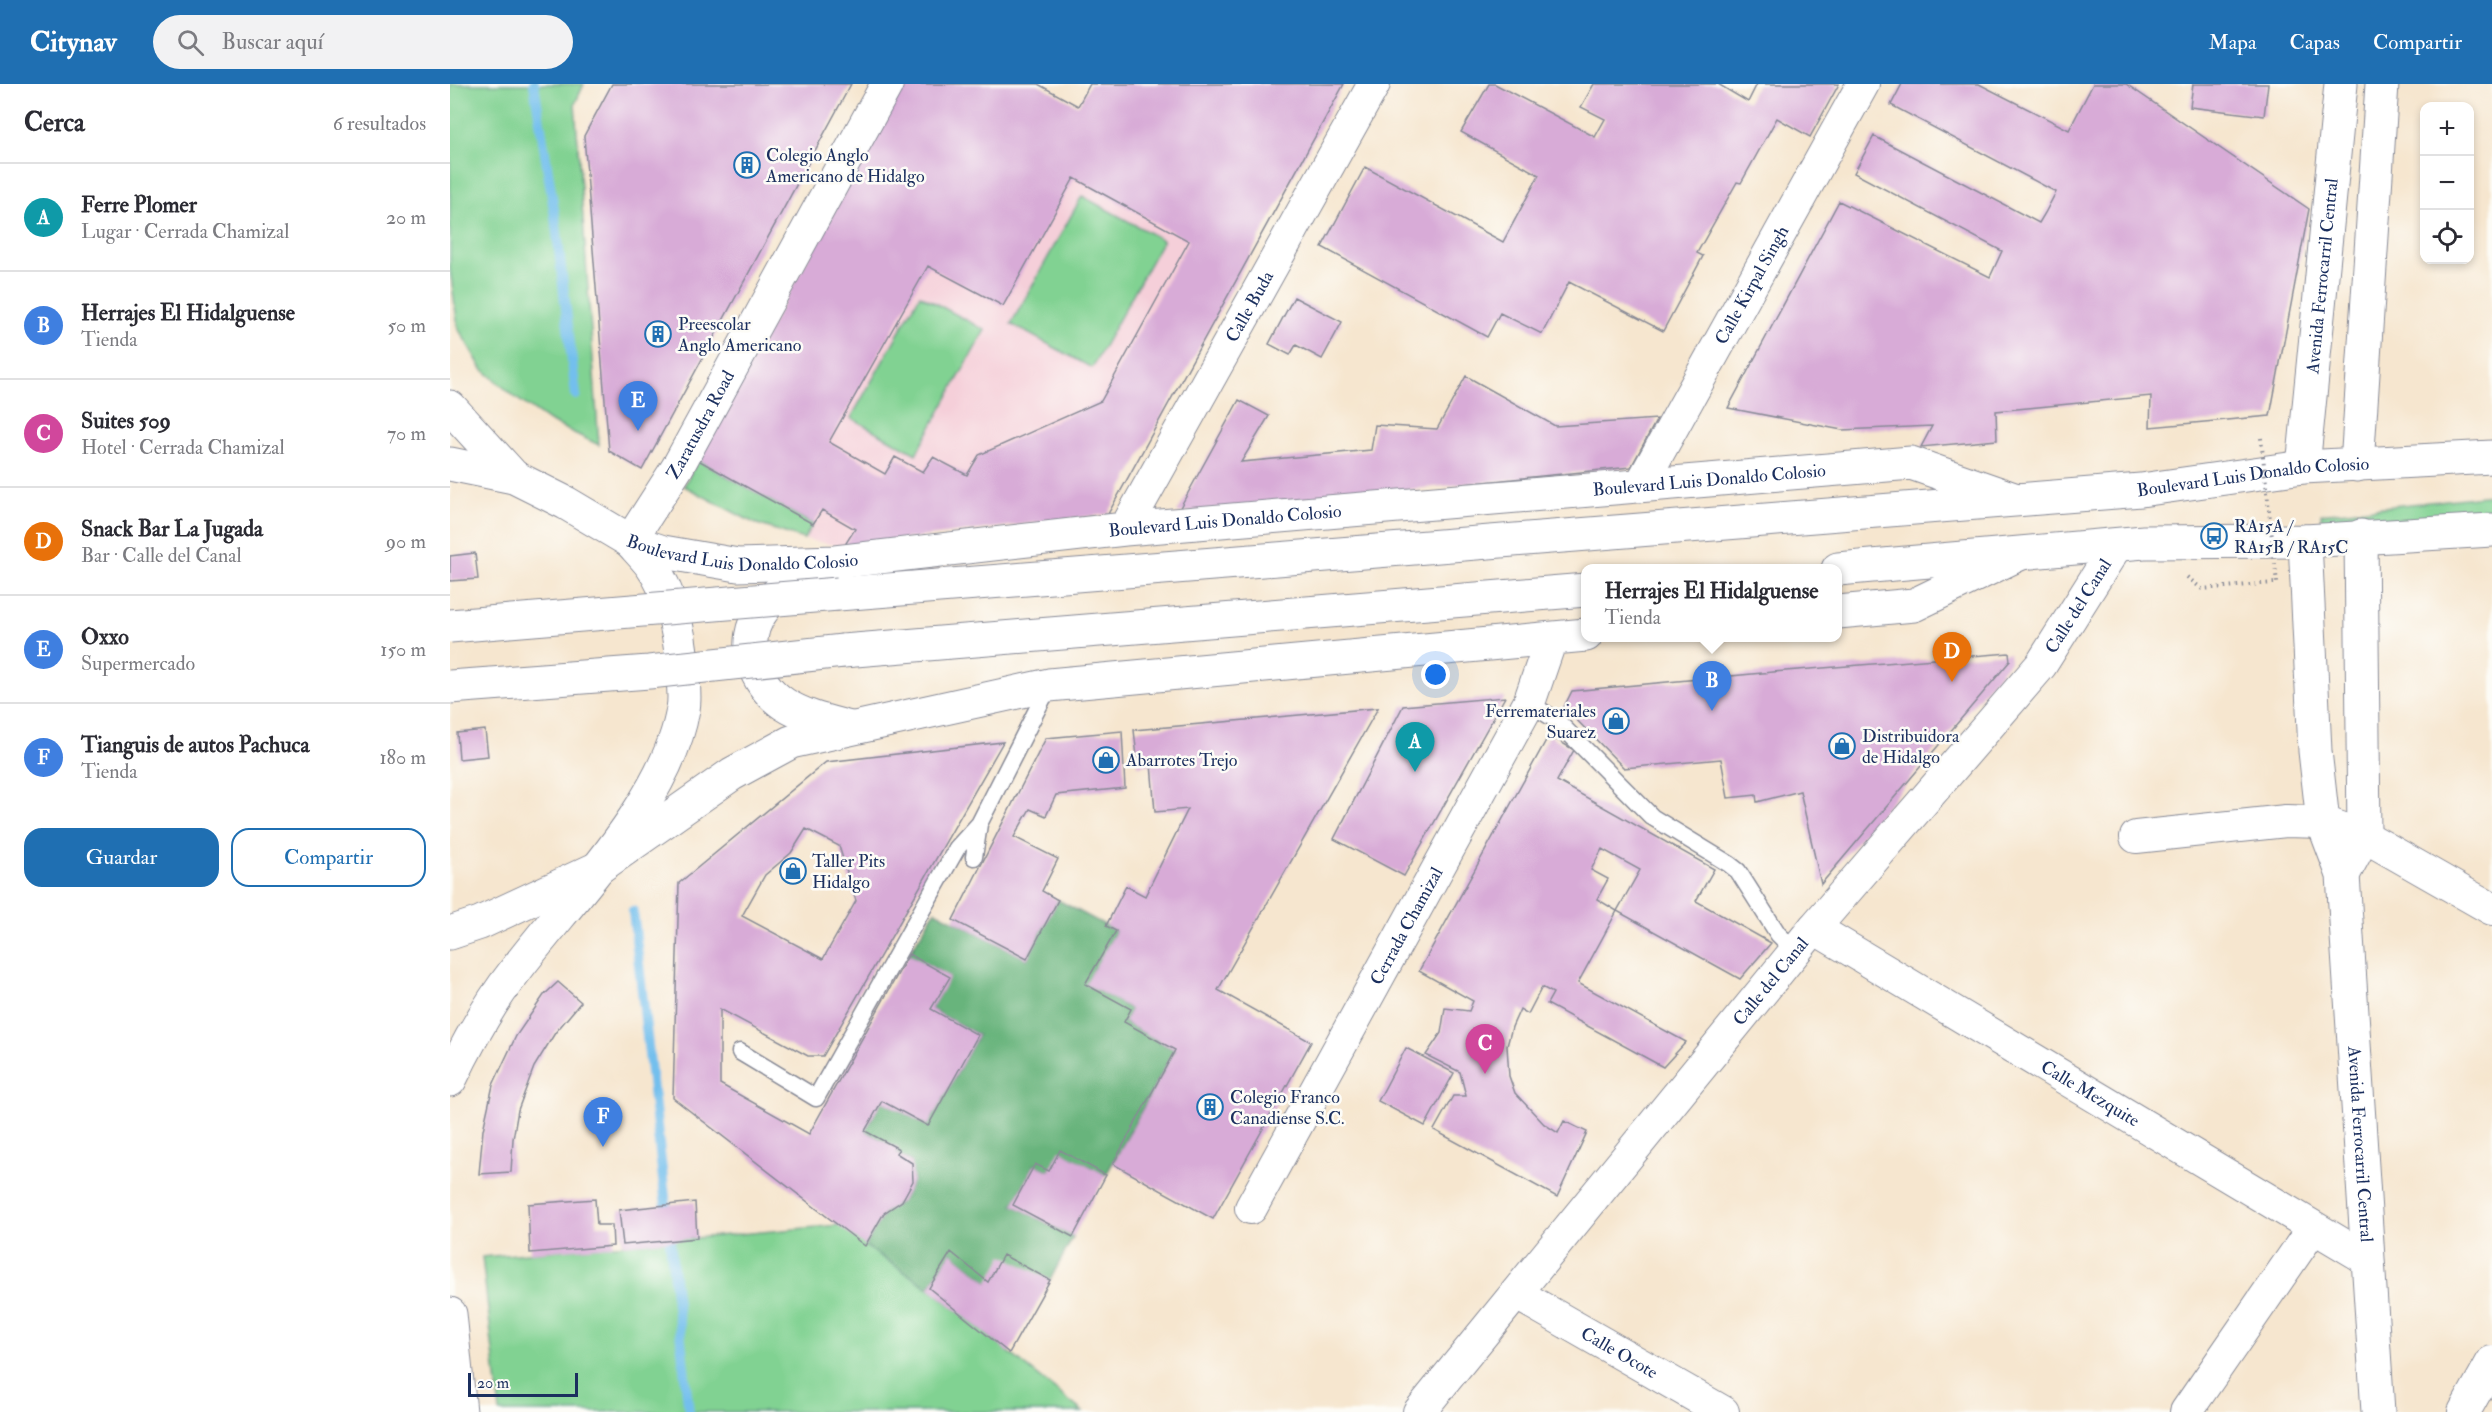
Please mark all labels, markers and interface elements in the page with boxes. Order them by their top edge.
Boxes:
search box [153,15,573,69]
text: Citynav [30,25,117,60]
icon: search [174,26,207,59]
text: Buscar aquí [222,28,323,56]
text: Mapa [2209,29,2257,56]
text: Capas [2290,29,2340,56]
text: Compartir [2373,29,2462,56]
map controls [2420,102,2474,264]
button: + [2420,102,2474,156]
text: Cerca [24,107,85,139]
text: 6 resultados [333,111,426,136]
place label: Colegio Anglo Americano de Hidalgo [765,144,925,188]
building icon: Colegio Anglo Americano de Hidalgo [732,150,762,180]
button: − [2420,156,2474,210]
street label: Avenida Ferrocarril Central [2301,177,2343,376]
text: Ferre Plomer [81,191,197,219]
text: A [37,205,50,230]
text: 20 m [386,205,426,230]
button: locate [2420,210,2474,264]
text: Lugar · Cerrada Chamizal [81,219,289,244]
street label: Calle Kirpal Singh [1709,221,1794,348]
street label: Calle Buda [1220,266,1279,346]
text: Herrajes El Hidalguense [81,299,295,327]
text: B [37,313,50,338]
text: 50 m [387,313,426,338]
place label: Preescolar Anglo Americano [677,313,802,357]
building icon: Preescolar Anglo Americano [643,319,673,349]
text: Tienda [81,327,138,352]
street label: Zaratusdra Road [661,366,740,484]
pin: E [618,382,657,431]
text: Suites 509 [81,407,171,435]
text: C [36,421,51,446]
text: 70 m [387,421,426,446]
text: Hotel · Cerrada Chamizal [81,435,285,460]
street label: Boulevard Luis Donaldo Colosio [2135,452,2370,502]
street label: Boulevard Luis Donaldo Colosio [1592,459,1827,501]
street label: Boulevard Luis Donaldo Colosio [1107,499,1343,542]
text: Snack Bar La Jugada [81,515,263,543]
place label: RA15A / RA15B / RA15C [2234,515,2348,559]
bus stop icon: RA15A / RA15B / RA15C [2199,521,2229,551]
text: D [35,529,52,554]
text: 90 m [386,529,426,554]
street label: Boulevard Luis Donaldo Colosio [624,529,860,577]
text: Bar · Calle del Canal [81,543,242,568]
street label: Calle del Canal [2040,554,2117,658]
popup [1581,564,1842,642]
text: Herrajes El Hidalguense [1605,577,1818,605]
text: Tienda [1605,605,1661,630]
text: Oxxo [81,623,129,651]
pin: D [1932,632,1972,682]
text: E [36,637,51,662]
text: 150 m [380,637,426,662]
text: Supermercado [81,651,195,676]
your location [1421,660,1450,689]
pin: B [1692,662,1732,711]
place label: Ferremateriales Suarez [1485,700,1596,744]
shop icon: Ferremateriales Suarez [1601,706,1631,736]
pin: A [1396,722,1434,772]
place label: Distribuidora de Hidalgo [1862,725,1960,769]
text: Tianguis de autos Pachuca [81,731,310,759]
shop icon: Distribuidora de Hidalgo [1827,731,1857,761]
text: F [37,745,50,770]
text: 180 m [379,745,426,770]
shop icon: Abarrotes Trejo [1091,745,1121,775]
place label: Abarrotes Trejo [1125,749,1238,772]
text: Tienda [81,759,138,784]
button: Guardar [24,828,219,887]
button: Compartir [231,828,426,887]
place label: Taller Pits Hidalgo [812,850,885,894]
shop icon: Taller Pits Hidalgo [778,856,808,886]
street label: Cerrada Chamizal [1365,863,1448,989]
street label: Calle del Canal [1728,932,1814,1030]
pin: C [1466,1024,1504,1074]
street label: Avenida Ferrocarril Central [2343,1044,2378,1243]
street label: Calle Mezquite [2037,1055,2144,1132]
place label: Colegio Franco Canadiense S.C. [1230,1086,1345,1130]
building icon: Colegio Franco Canadiense S.C. [1195,1092,1225,1122]
pin: F [584,1098,622,1147]
street label: Calle Ocote [1577,1322,1662,1384]
scale bar [468,1370,578,1398]
text: 20 m [477,1373,509,1393]

